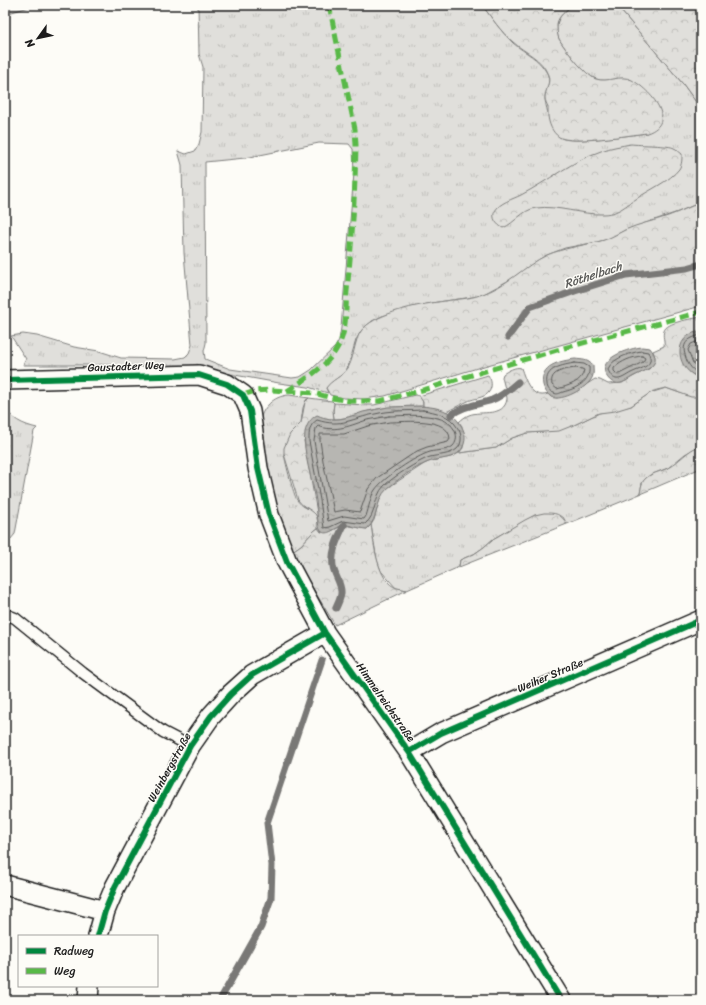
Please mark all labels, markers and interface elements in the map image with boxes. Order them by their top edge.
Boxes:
north arrow [18,18,58,58]
text: N [20,34,41,52]
water label: Röthelbach [561,255,626,295]
street label: Gaustadter Weg [87,356,165,377]
street label: Weiher Straße [514,653,587,698]
street label: Himmelreichstraße [351,659,421,747]
street label: Weinbergstraße [142,729,197,806]
legend [18,935,158,987]
text: Radweg [54,940,94,962]
text: Weg [54,960,75,982]

